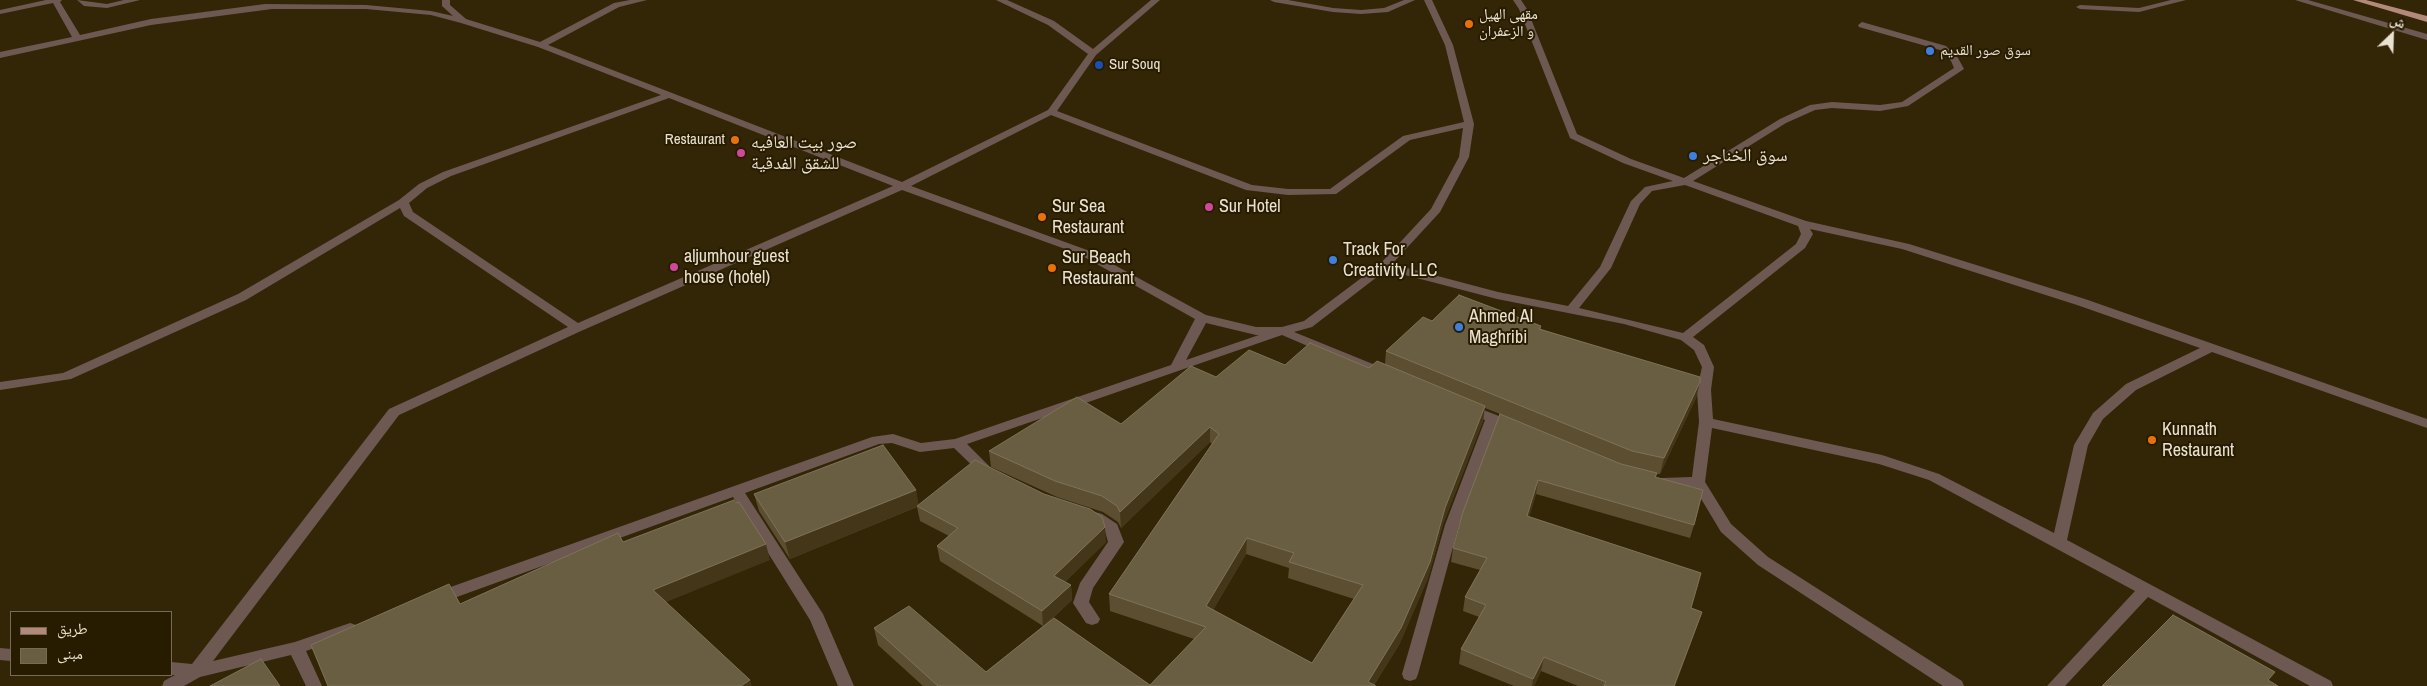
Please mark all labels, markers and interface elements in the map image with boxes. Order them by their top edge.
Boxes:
place label: مقهى الهيل و الزعفران [1479,6,1538,41]
north arrow [2367,10,2417,60]
text: ش [2388,10,2409,33]
marker: مقهى الهيل و الزعفران [1463,18,1475,30]
place label: سوق صور القديم [1940,42,2031,60]
marker: سوق صور القديم [1924,45,1936,57]
place label: Sur Souq [1109,56,1160,74]
marker: Sur Souq [1093,59,1105,71]
place label: Restaurant [665,131,725,149]
place label: صور بيت العافيه للشقق الفدقية [751,132,857,174]
marker: Restaurant [729,134,741,146]
place label: سوق الخناجر [1703,145,1788,167]
marker: صور بيت العافيه للشقق الفدقية [735,147,747,159]
marker: سوق الخناجر [1687,150,1699,162]
place label: Sur Sea Restaurant [1052,196,1124,238]
place label: Sur Hotel [1219,196,1281,218]
marker: Sur Hotel [1203,201,1215,213]
marker: Sur Sea Restaurant [1036,211,1048,223]
place label: Track For Creativity LLC [1343,239,1437,282]
place label: aljumhour guest house (hotel) [684,246,789,288]
place label: Sur Beach Restaurant [1062,247,1134,290]
marker: Track For Creativity LLC [1327,254,1339,266]
marker: aljumhour guest house (hotel) [668,261,680,273]
marker: Sur Beach Restaurant [1046,262,1058,274]
place label: Ahmed Al Maghribi [1469,306,1533,348]
marker: Ahmed Al Maghribi [1453,321,1465,333]
place label: Kunnath Restaurant [2162,419,2234,462]
marker: Kunnath Restaurant [2146,434,2158,446]
legend [10,611,172,676]
text: طريق [57,618,88,639]
text: مبنى [57,643,83,664]

